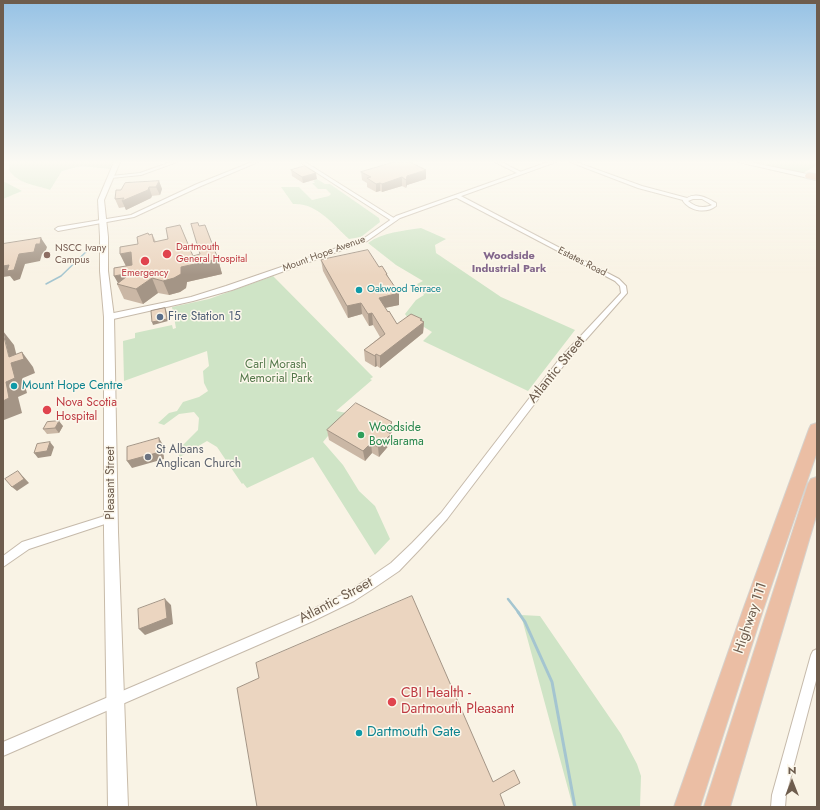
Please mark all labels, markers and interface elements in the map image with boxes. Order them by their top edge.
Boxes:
street label: Mount Hope Avenue [281,233,367,275]
place label: Dartmouth General Hospital [176,242,247,266]
place label: NSCC Ivany Campus [55,243,106,266]
street label: Estates Road [556,245,608,279]
marker: Dartmouth General Hospital [161,248,173,260]
district label: Woodside Industrial Park [472,249,546,275]
marker: NSCC Ivany Campus [42,250,52,260]
marker: Emergency [139,255,151,267]
place label: Emergency [121,268,169,280]
place label: Oakwood Terrace [367,284,441,296]
marker: Oakwood Terrace [354,285,364,295]
place label: Fire Station 15 [168,310,241,324]
marker: Fire Station 15 [155,312,165,322]
street label: Atlantic Street [525,333,589,407]
park label: Carl Morash Memorial Park [240,358,312,386]
place label: Mount Hope Centre [22,379,123,393]
marker: Mount Hope Centre [9,381,19,391]
place label: Nova Scotia Hospital [56,396,117,424]
marker: Nova Scotia Hospital [41,404,53,416]
place label: Woodside Bowlarama [369,421,424,449]
marker: Woodside Bowlarama [356,430,366,440]
place label: St Albans Anglican Church [156,443,241,471]
street label: Pleasant Street [104,446,118,520]
marker: St Albans Anglican Church [143,452,153,462]
street label: Atlantic Street [296,575,376,627]
street label: Highway 111 [731,580,771,656]
place label: CBI Health - Dartmouth Pleasant [401,686,514,718]
marker: CBI Health - Dartmouth Pleasant [386,696,398,708]
place label: Dartmouth Gate [367,725,460,741]
marker: Dartmouth Gate [354,728,364,738]
north arrow [772,762,812,802]
text: N [788,762,796,778]

